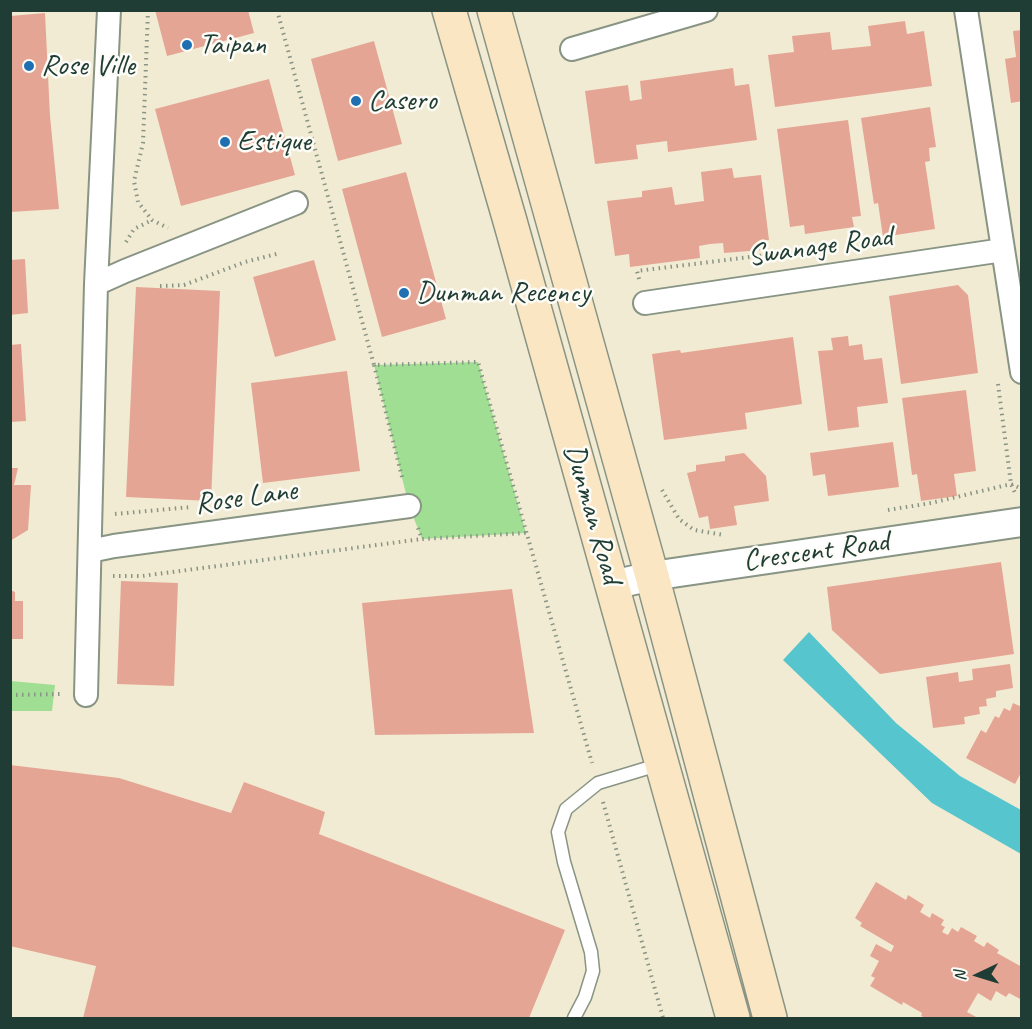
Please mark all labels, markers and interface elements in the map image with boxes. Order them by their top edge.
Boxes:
place label: Taipan [199,27,266,63]
marker: Taipan [180,38,194,52]
place label: Rose Ville [41,48,135,84]
marker: Rose Ville [22,59,36,73]
place label: Casero [368,83,437,119]
marker: Casero [349,94,363,108]
place label: Estique [237,124,311,160]
marker: Estique [218,135,232,149]
street label: Swanage Road [745,219,895,275]
place label: Dunman Recency [416,275,590,311]
marker: Dunman Recency [397,286,411,300]
street label: Dunman Road [555,440,629,588]
street label: Rose Lane [193,473,299,523]
street label: Crescent Road [741,524,891,580]
north arrow [948,945,1008,1005]
text: N [950,971,970,982]

